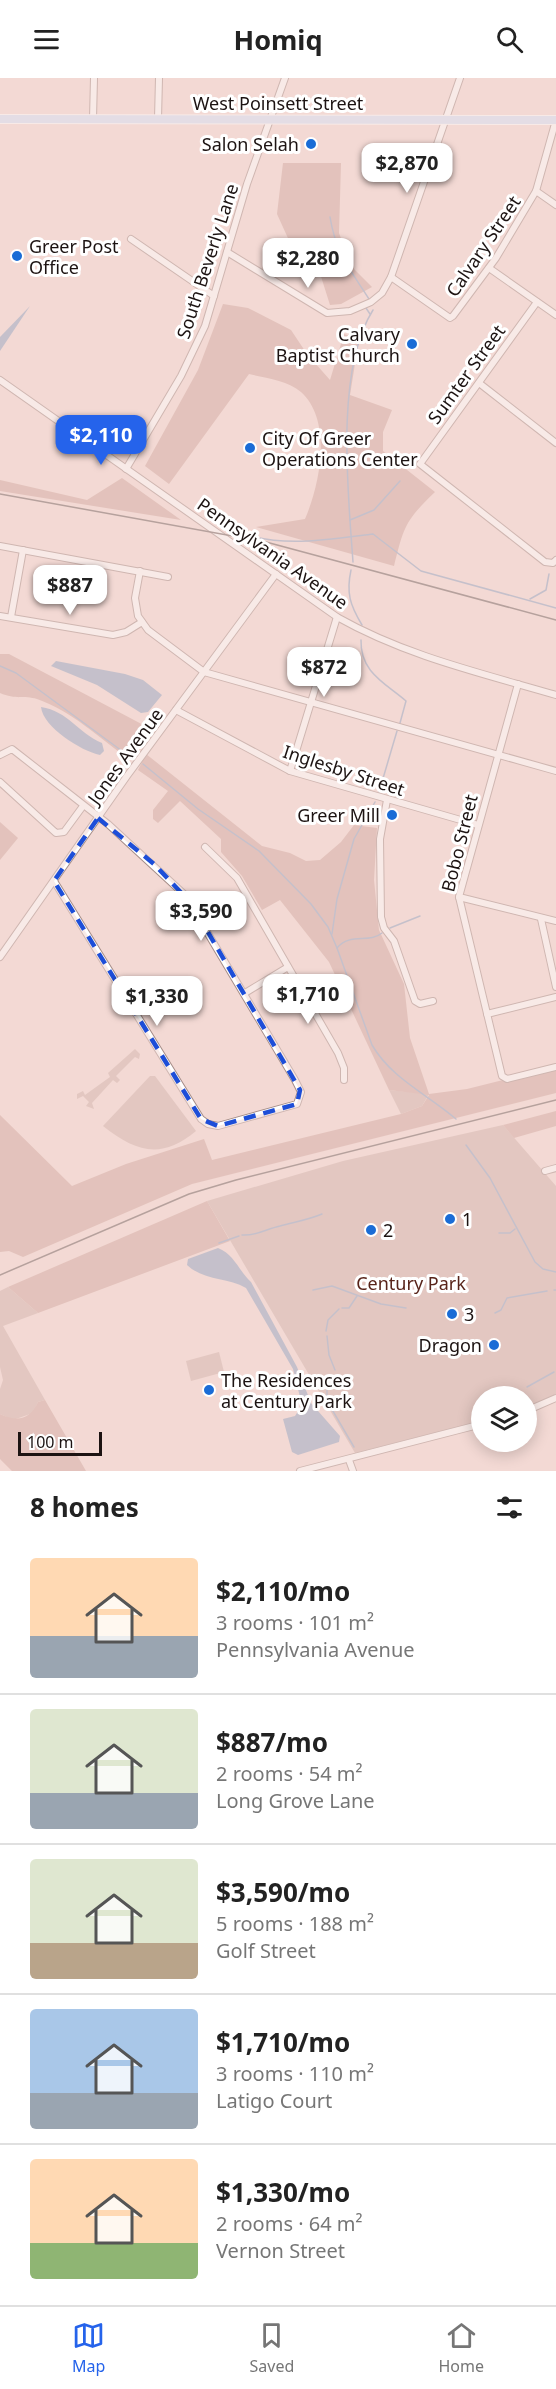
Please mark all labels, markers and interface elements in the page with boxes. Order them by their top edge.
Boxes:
text: Homiq [234,21,323,58]
icon: menu [30,23,63,56]
icon: search [493,23,526,56]
street label: West Poinsett Street [193,91,364,115]
place label: Salon Selah [202,132,299,156]
marker: Salon Selah [304,137,318,151]
pin: $2,870 [358,143,456,194]
text: $2,870 [376,149,438,176]
street label: South Beverly Lane [171,180,243,342]
street label: Calvary Street [440,190,526,301]
place label: Greer Post Office [29,234,119,279]
pin: $2,280 [259,238,357,289]
text: $2,280 [277,244,339,271]
marker: Greer Post Office [10,249,24,263]
street label: Sumter Street [422,319,510,428]
place label: Calvary Baptist Church [276,322,401,367]
marker: Calvary Baptist Church [405,337,419,351]
pin: $2,110 [52,415,150,466]
text: $2,110 [70,421,132,448]
place label: City Of Greer Operations Center [262,426,418,471]
marker: City Of Greer Operations Center [243,441,257,455]
street label: Pennsylvania Avenue [193,492,353,614]
pin: $887 [34,565,106,616]
text: $887 [47,571,93,598]
pin: $872 [288,647,360,698]
text: $872 [301,653,347,680]
street label: Jones Avenue [81,703,168,811]
street label: Inglesby Street [280,739,408,801]
street label: Bobo Street [435,791,483,894]
place label: Greer Mill [297,803,380,827]
marker: Greer Mill [385,808,399,822]
pin: $3,590 [152,891,250,942]
text: $3,590 [170,897,232,924]
pin: $1,710 [259,974,357,1025]
pin: $1,330 [108,976,206,1027]
text: $1,710 [277,980,339,1007]
text: $1,330 [126,982,188,1009]
place label: 1 [462,1207,472,1231]
marker: 1 [443,1212,457,1226]
place label: 2 [383,1218,393,1242]
marker: 2 [364,1223,378,1237]
park label: Century Park [356,1271,466,1295]
place label: 3 [464,1302,474,1326]
marker: 3 [445,1307,459,1321]
place label: Dragon [419,1333,482,1357]
marker: Dragon [487,1338,501,1352]
place label: The Residences at Century Park [221,1368,352,1413]
marker: The Residences at Century Park [202,1383,216,1397]
map controls [471,1386,537,1452]
button: layers [471,1386,537,1452]
scale bar [18,1429,102,1456]
text: 100 m [27,1431,74,1453]
text: 8 homes [30,1489,139,1525]
icon: filters [493,1491,526,1524]
text: $2,110/mo [216,1573,350,1609]
icon: home [78,1582,150,1654]
text: 3 rooms · 101 m² [216,1609,374,1636]
text: Pennsylvania Avenue [216,1636,415,1663]
text: $887/mo [216,1724,328,1760]
icon: home [78,1733,150,1805]
text: 2 rooms · 54 m² [216,1760,363,1787]
text: Long Grove Lane [216,1787,375,1814]
text: $3,590/mo [216,1874,350,1910]
icon: home [78,1883,150,1955]
text: 5 rooms · 188 m² [216,1910,374,1937]
text: Golf Street [216,1937,316,1964]
text: $1,710/mo [216,2024,350,2060]
icon: home [78,2033,150,2105]
text: 3 rooms · 110 m² [216,2060,374,2087]
text: Latigo Court [216,2087,332,2114]
text: $1,330/mo [216,2174,350,2210]
icon: home [78,2183,150,2255]
text: 2 rooms · 64 m² [216,2210,363,2237]
text: Vernon Street [216,2237,345,2264]
tab: Map [72,2319,105,2377]
tab: Saved [250,2319,294,2377]
tab: Home [438,2319,484,2377]

